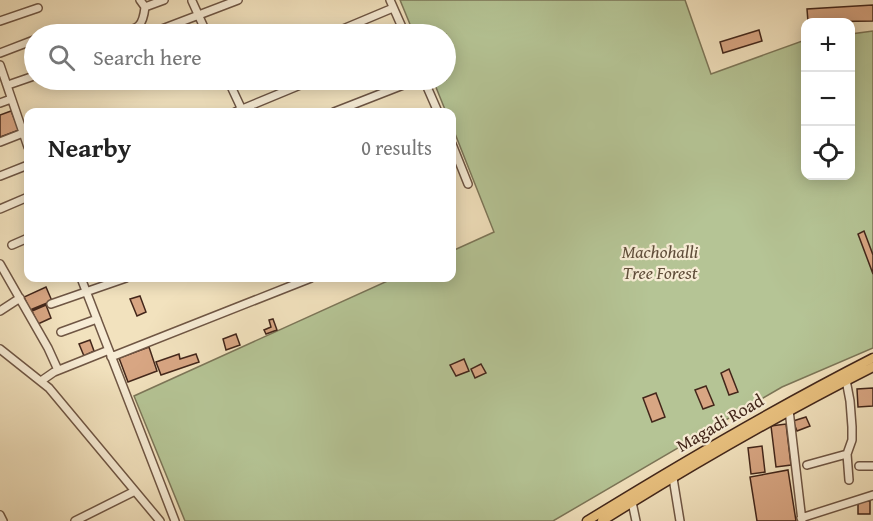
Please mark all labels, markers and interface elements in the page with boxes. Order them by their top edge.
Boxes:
map controls [801,18,855,180]
button: + [801,18,855,72]
search box [24,24,456,90]
icon: search [45,41,78,74]
text: Search here [93,41,202,73]
button: − [801,72,855,126]
button: locate [801,126,855,180]
text: Nearby [48,128,131,167]
text: 0 results [361,133,432,162]
park label: Machohalli Tree Forest [622,238,699,286]
street label: Magadi Road [671,386,769,459]

